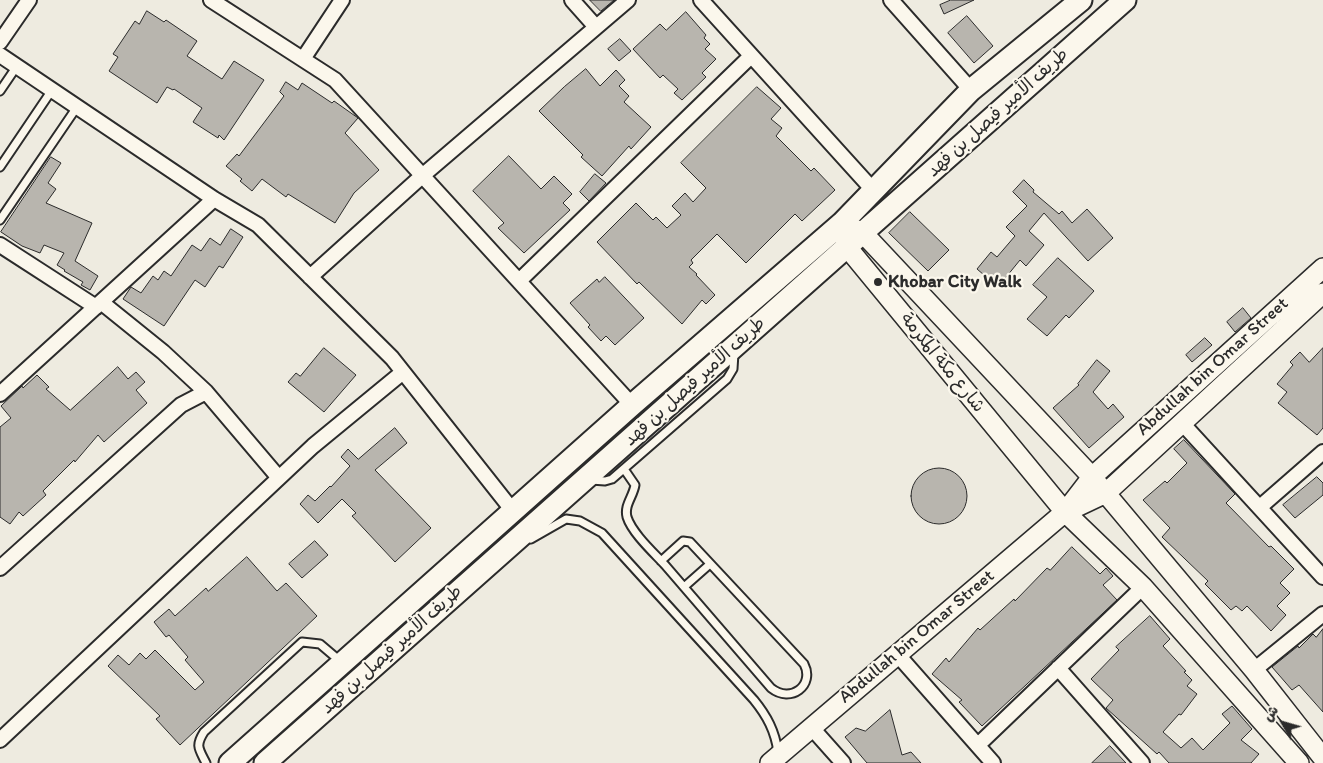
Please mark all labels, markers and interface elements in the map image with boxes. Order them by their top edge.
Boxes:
street label: طريف الأمير فيصل بن فهد [923,44,1073,182]
place label: Khobar City Walk [888,271,1022,293]
marker: Khobar City Walk [872,276,884,288]
street label: Abdullah bin Omar Street [1133,293,1293,441]
street label: شارع مكة المكرمة [895,309,989,417]
street label: طريف الأمير فيصل بن فهد [620,313,770,451]
street label: Abdullah bin Omar Street [835,566,999,708]
street label: طريف الأمير فيصل بن فهد [317,581,467,719]
north arrow [1258,698,1308,748]
text: ش [1259,702,1282,725]

